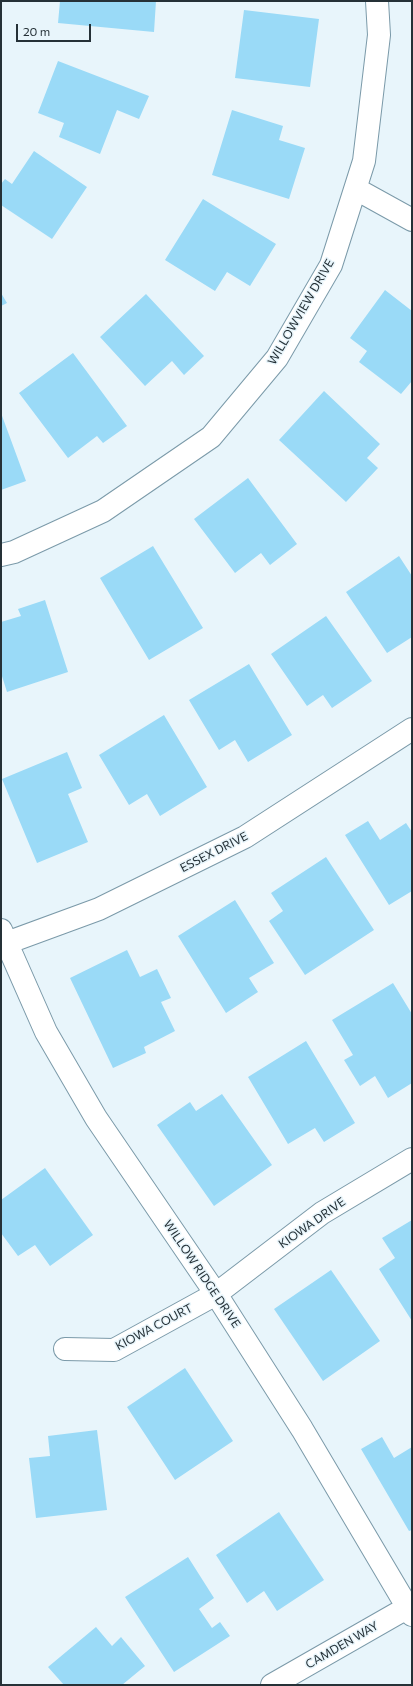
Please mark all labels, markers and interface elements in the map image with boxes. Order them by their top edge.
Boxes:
scale bar [18,16,93,42]
text: 20 m [23,24,50,38]
street label: WILLOWVIEW DRIVE [265,257,337,367]
street label: ESSEX DRIVE [178,829,250,875]
street label: KIOWA DRIVE [276,1195,348,1251]
street label: WILLOW RIDGE DRIVE [160,1217,244,1331]
street label: KIOWA COURT [113,1301,195,1353]
street label: CAMDEN WAY [303,1618,381,1672]

